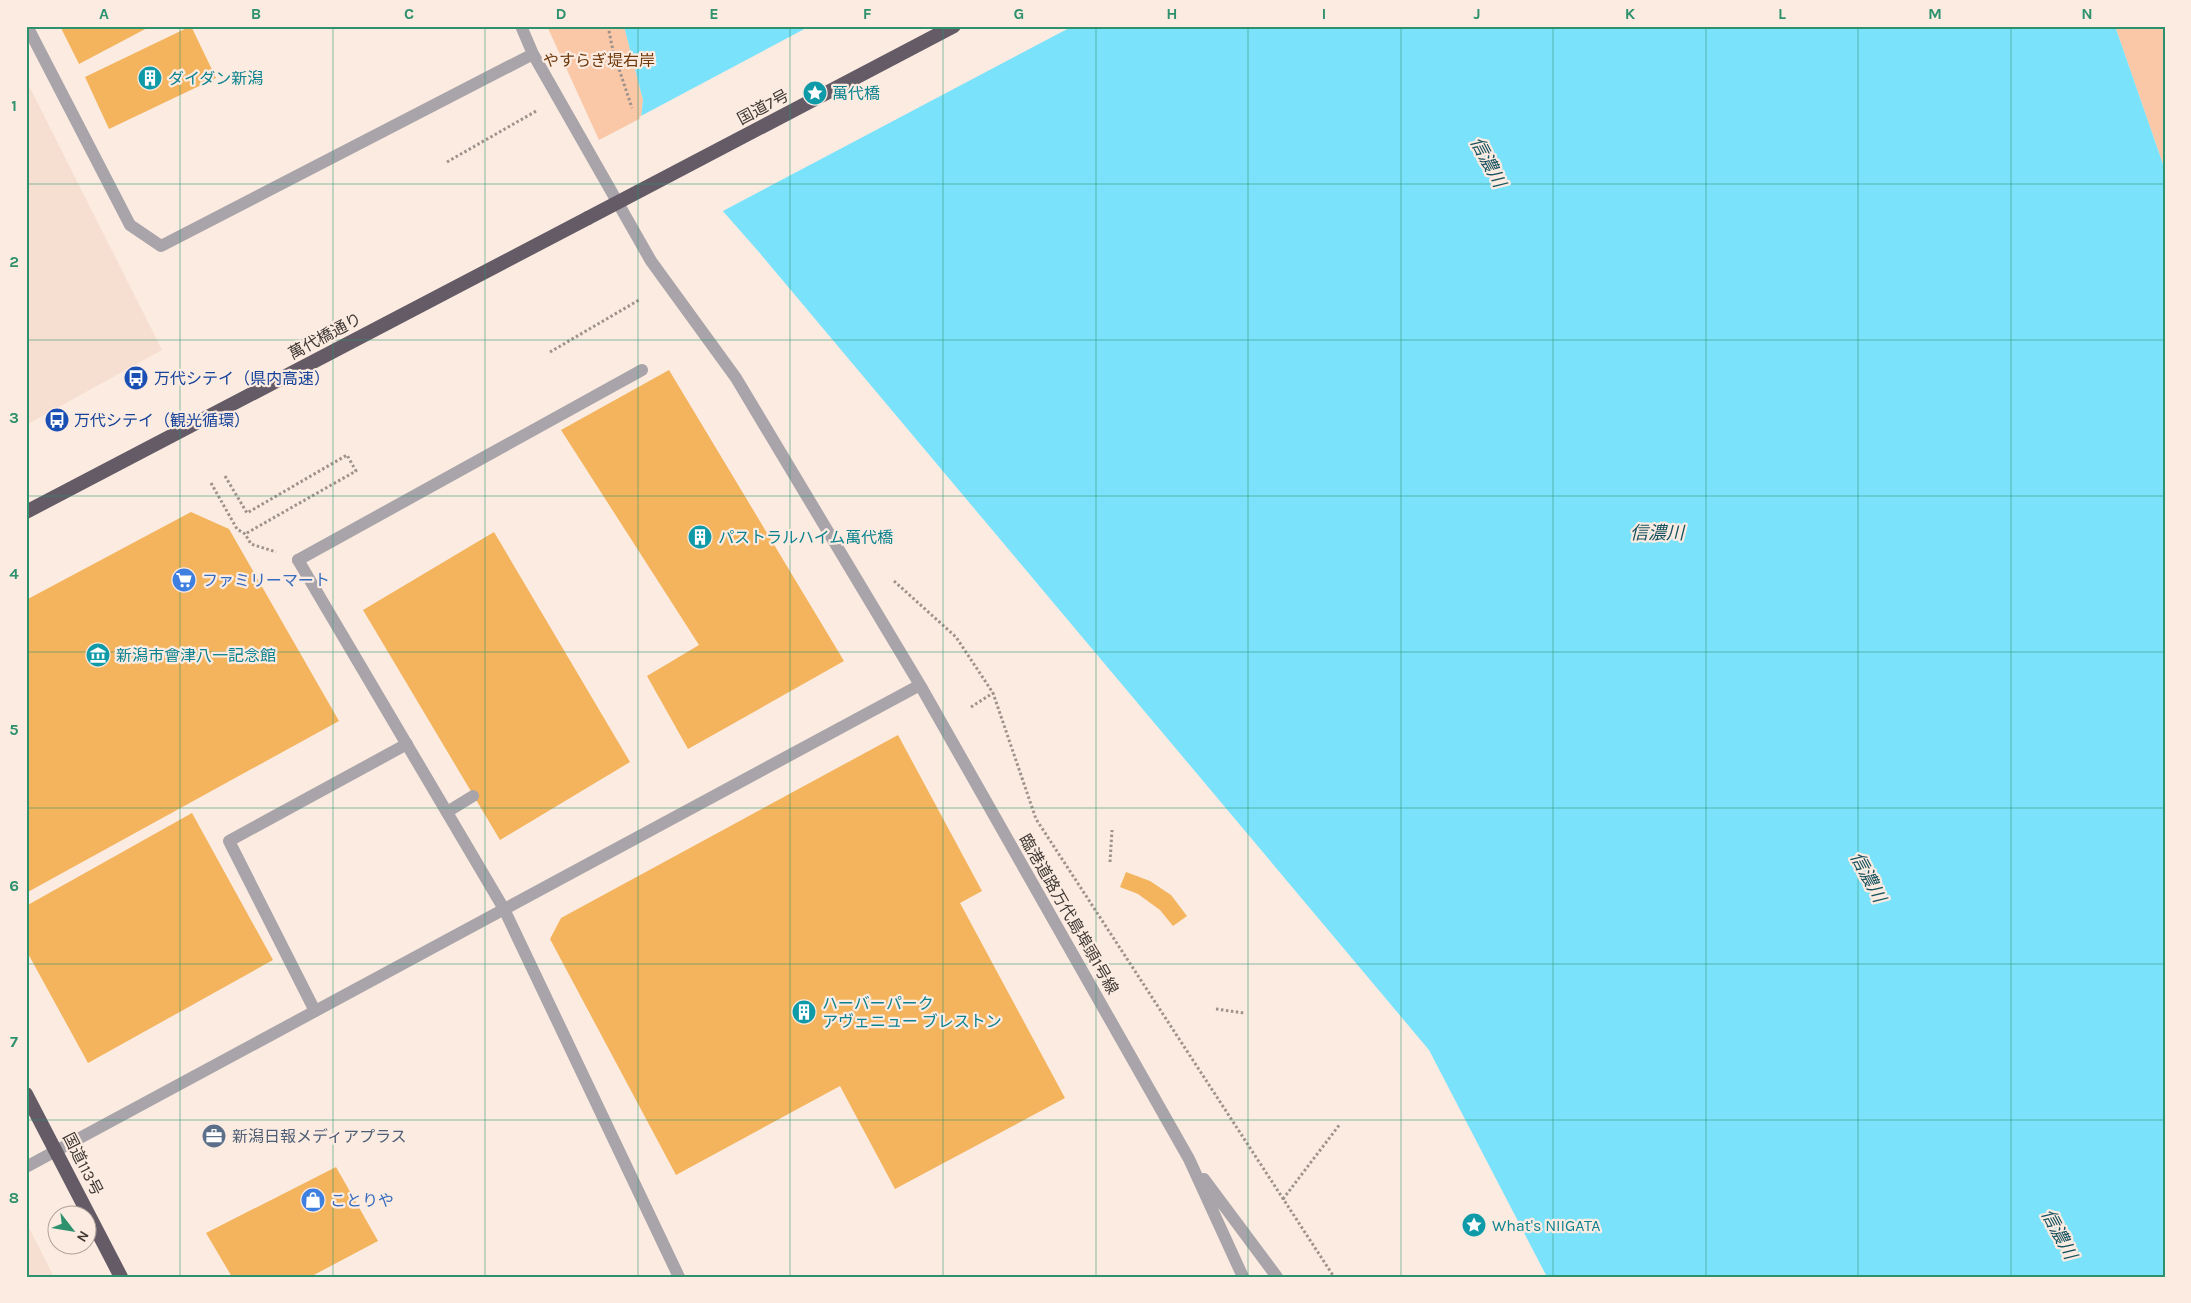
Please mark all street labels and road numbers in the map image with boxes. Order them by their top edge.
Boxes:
street label: 国道7号 [734,86,792,128]
street label: 萬代橋通り [285,309,365,363]
street label: 臨港道路万代島埠頭1号線 [1015,831,1123,997]
street label: 国道113号 [59,1129,107,1199]

